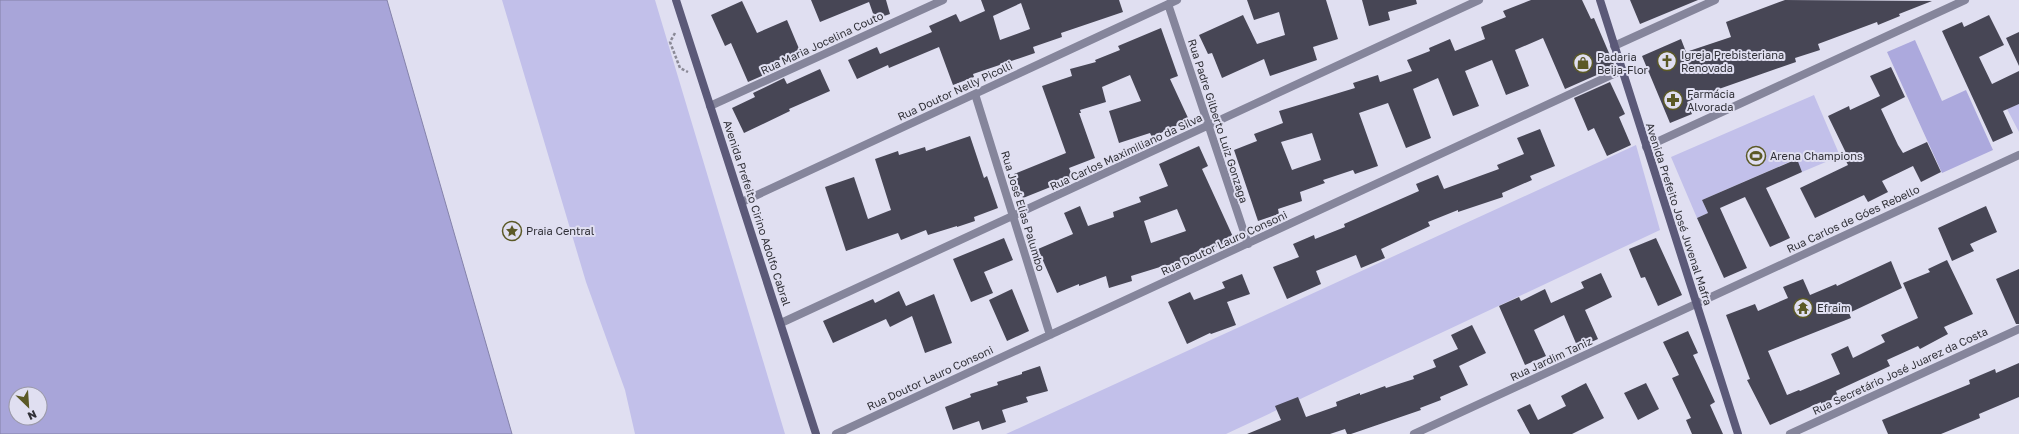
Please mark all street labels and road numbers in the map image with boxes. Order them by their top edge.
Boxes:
street label: Rua Maria Jocelina Couto [758,8,886,77]
street label: Rua Padre Gilberto Luiz Gonzaga [1186,37,1251,205]
street label: Rua Doutor Nelly Picolli [895,58,1014,123]
street label: Rua Carlos Maximiliano da Silva [1048,110,1204,193]
street label: Avenida Prefeito Cirino Adolfo Cabral [721,118,794,308]
street label: Avenida Prefeito José Juvenal Mafra [1644,121,1715,307]
street label: Rua José Elias Palumbo [999,149,1048,273]
street label: Rua Carlos de Góes Rebello [1784,182,1922,255]
street label: Rua Doutor Lauro Consoni [1159,208,1289,278]
street label: Rua Secretário José Juarez da Costa [1810,324,1989,417]
street label: Rua Jardim Taniz [1508,334,1594,383]
street label: Rua Doutor Lauro Consoni [865,343,995,413]

